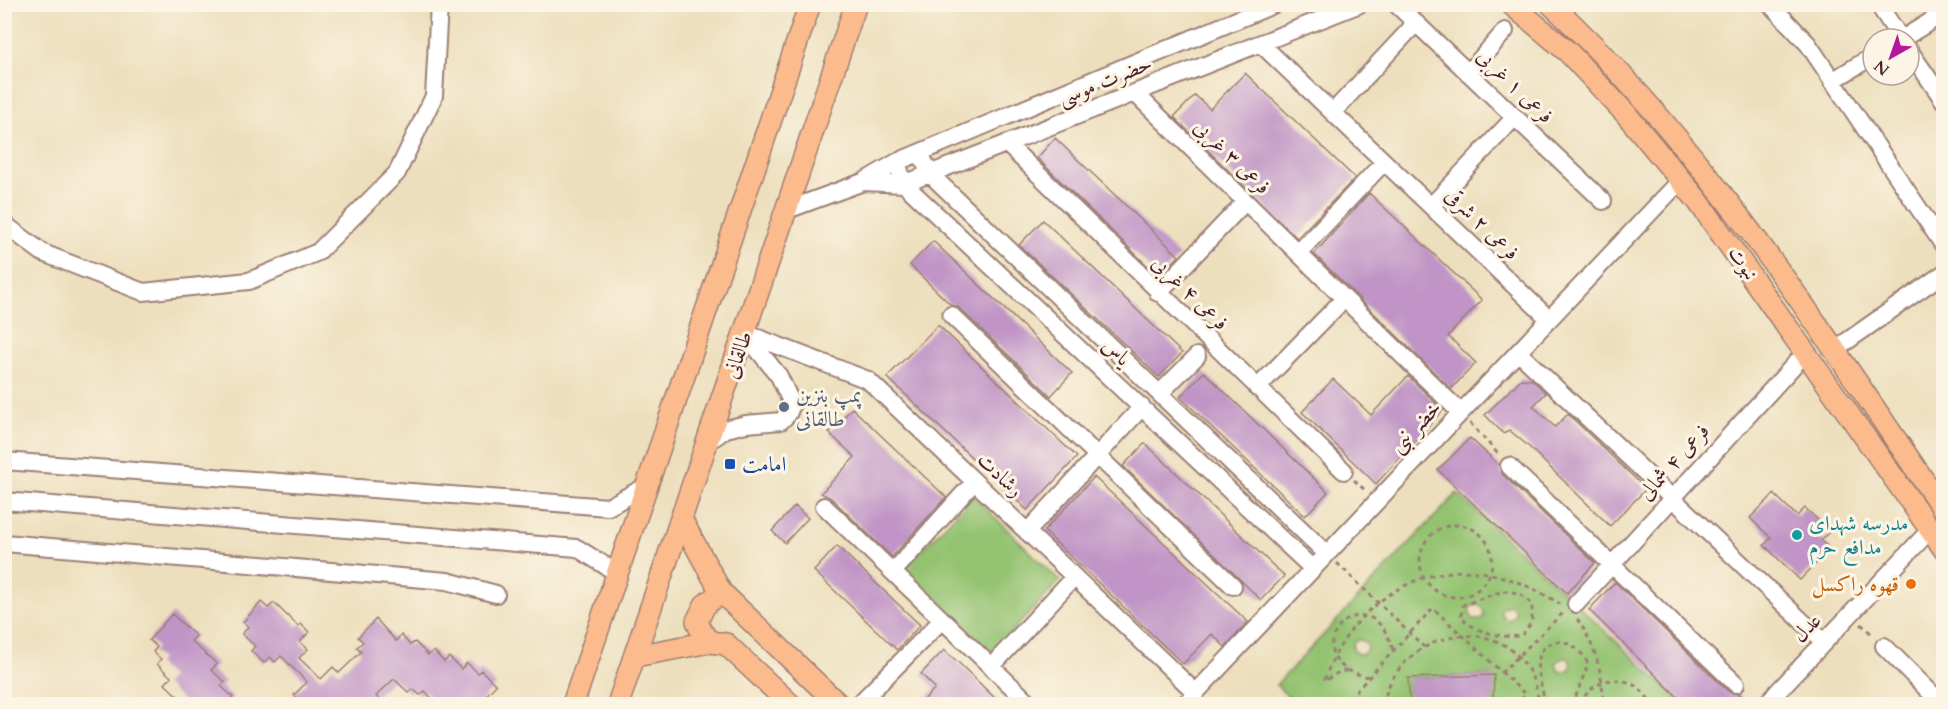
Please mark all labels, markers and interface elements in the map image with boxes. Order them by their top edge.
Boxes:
north arrow [1861,27,1921,87]
street label: فرعی ۱ غربی [1470,42,1560,130]
street label: حضرت موسی [1054,49,1156,113]
text: N [1870,55,1894,81]
street label: فرعی ۳ غربی [1187,113,1277,201]
street label: فرعی ۲ شرقی [1438,181,1526,267]
street label: نبوت [1721,240,1765,286]
street label: فرعی ۴ غربی [1145,249,1235,337]
street label: طالقانی [716,327,760,383]
street label: یاس [1095,331,1137,373]
place label: پمپ بنزین طالقانی [796,381,862,434]
street label: خضر نبی [1384,394,1448,460]
marker: پمپ بنزین طالقانی [777,400,791,414]
street label: فرعی ۴ شمالی [1632,417,1716,507]
street label: رشادت [970,446,1030,504]
place label: امامت [742,450,786,479]
marker: امامت [723,457,737,471]
place label: مدرسه شهدای مدافع حرم [1809,509,1908,566]
marker: مدرسه شهدای مدافع حرم [1790,528,1804,542]
place label: قهوه راکسل [1812,570,1899,599]
marker: قهوه راکسل [1904,577,1918,591]
street label: عدل [1786,607,1828,649]

